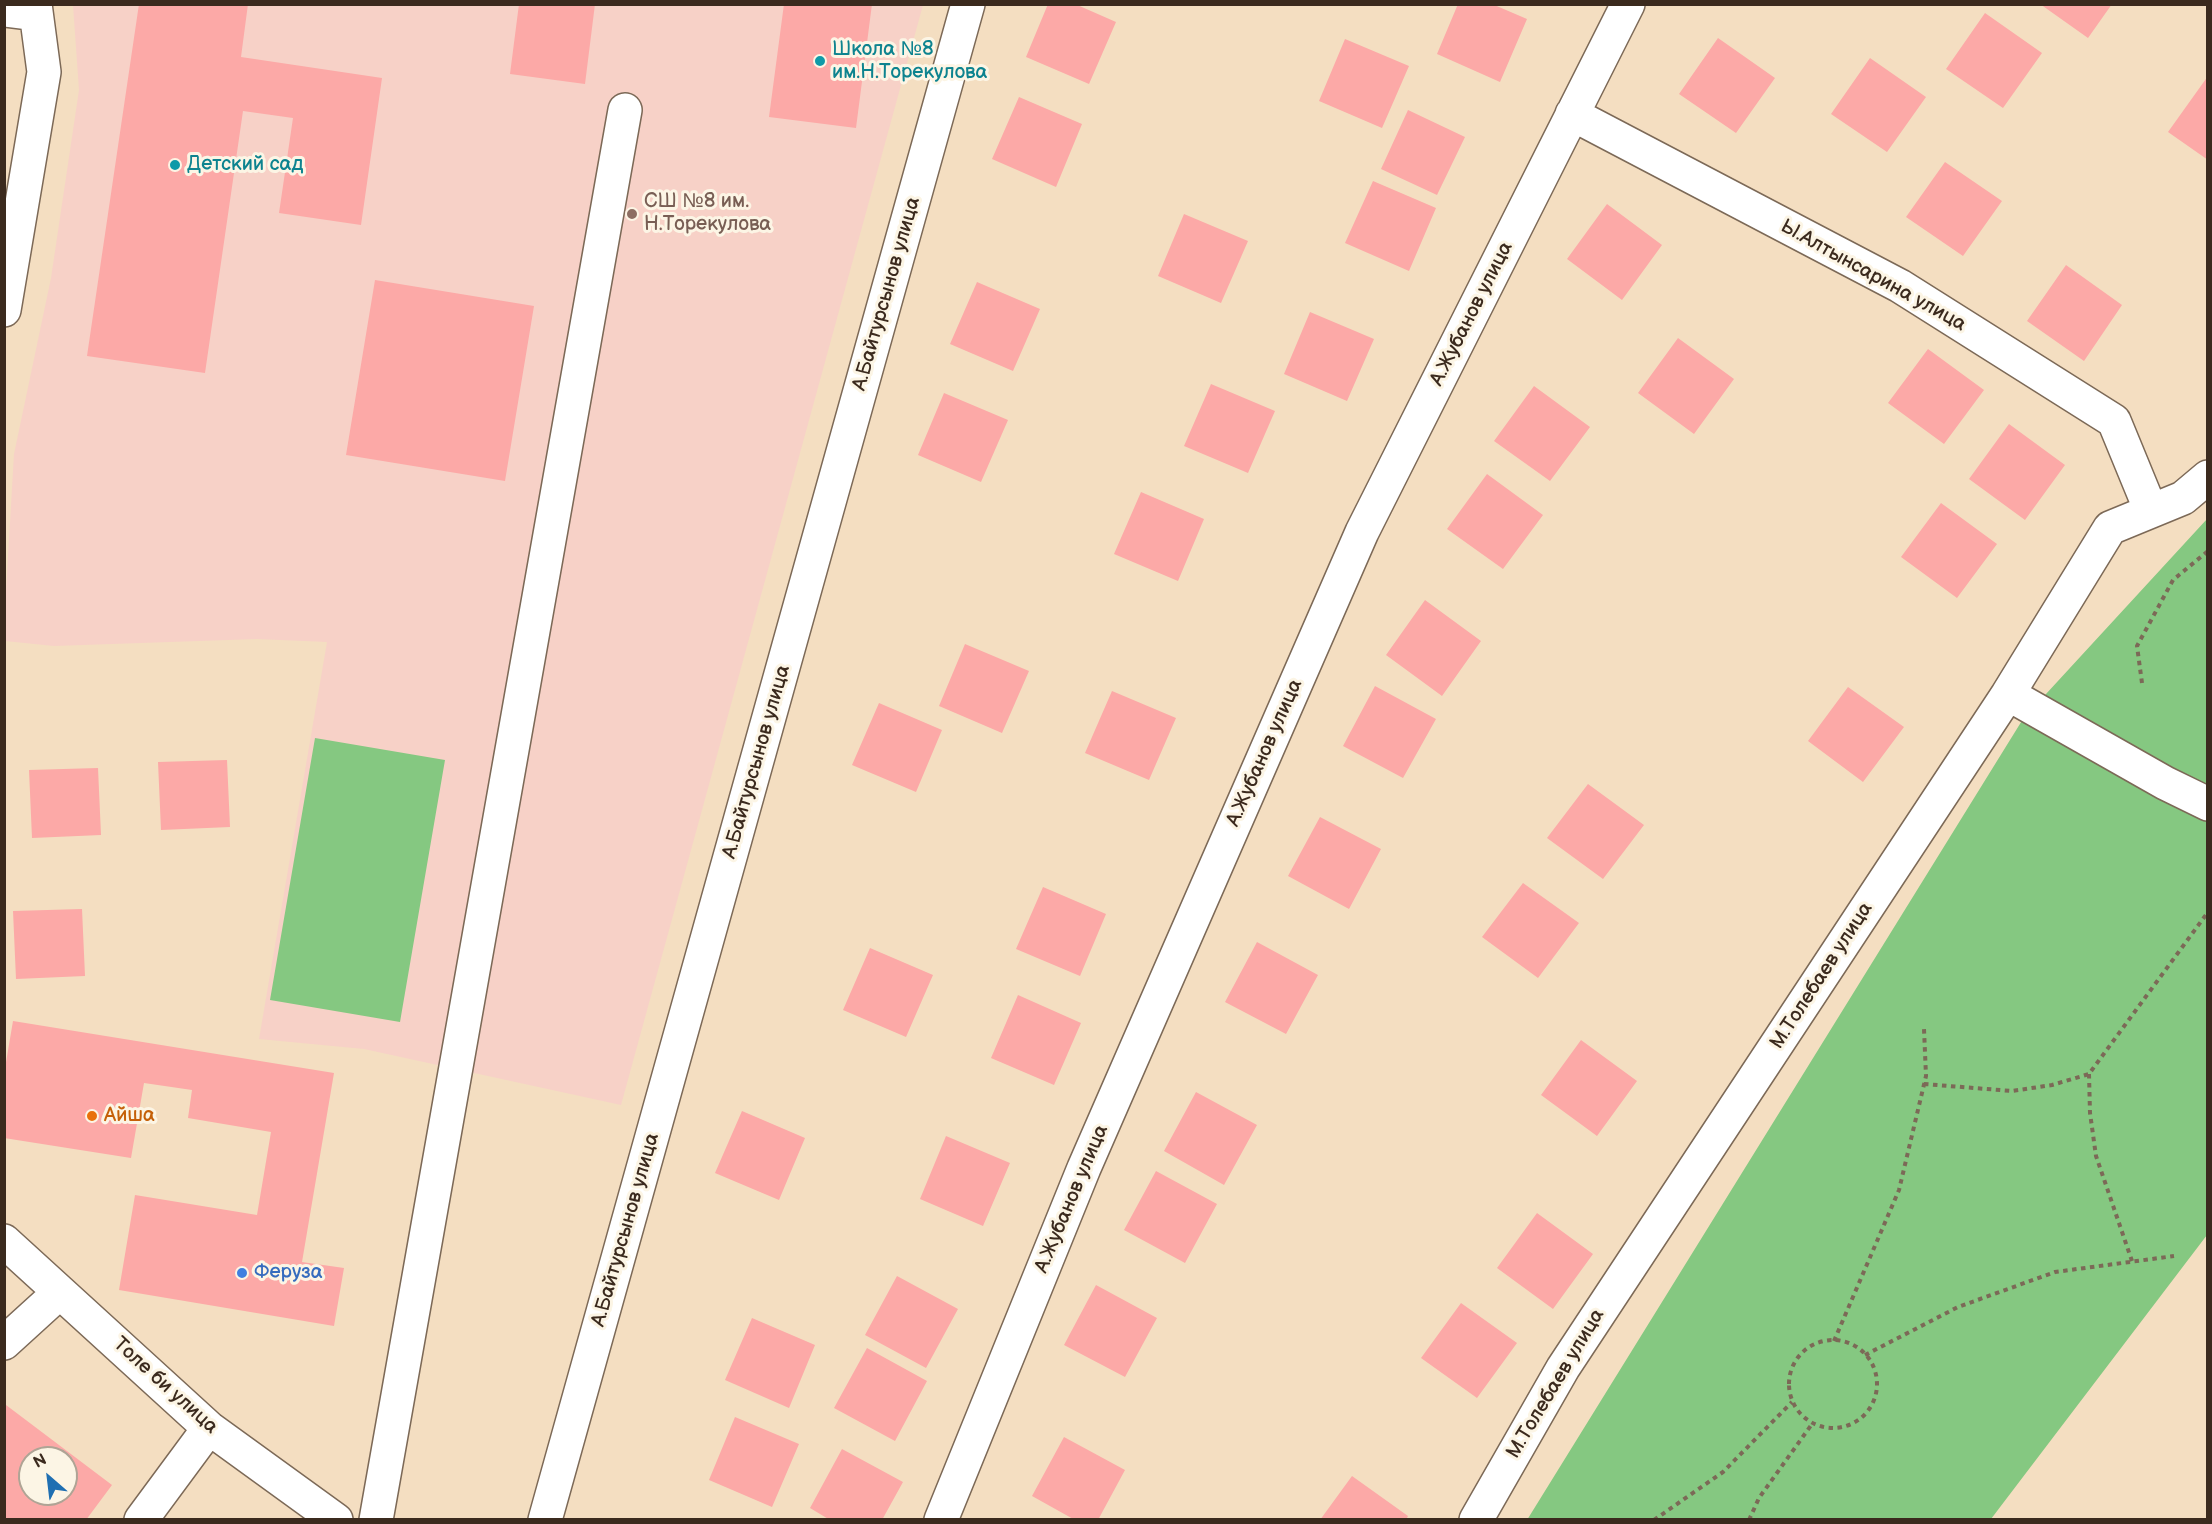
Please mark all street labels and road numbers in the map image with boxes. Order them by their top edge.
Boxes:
street label: А.Байтурсынов улица [848,195,926,393]
street label: Ы.Алтынсарина улица [1776,215,1970,337]
street label: А.Жубанов улица [1425,238,1519,390]
street label: А.Байтурсынов улица [718,663,796,861]
street label: А.Жубанов улица [1222,676,1308,830]
street label: М.Толебаев улица [1766,898,1878,1054]
street label: А.Жубанов улица [1030,1121,1114,1277]
street label: А.Байтурсынов улица [587,1131,665,1329]
street label: М.Толебаев улица [1502,1305,1610,1463]
street label: Толе би улица [108,1333,222,1439]

